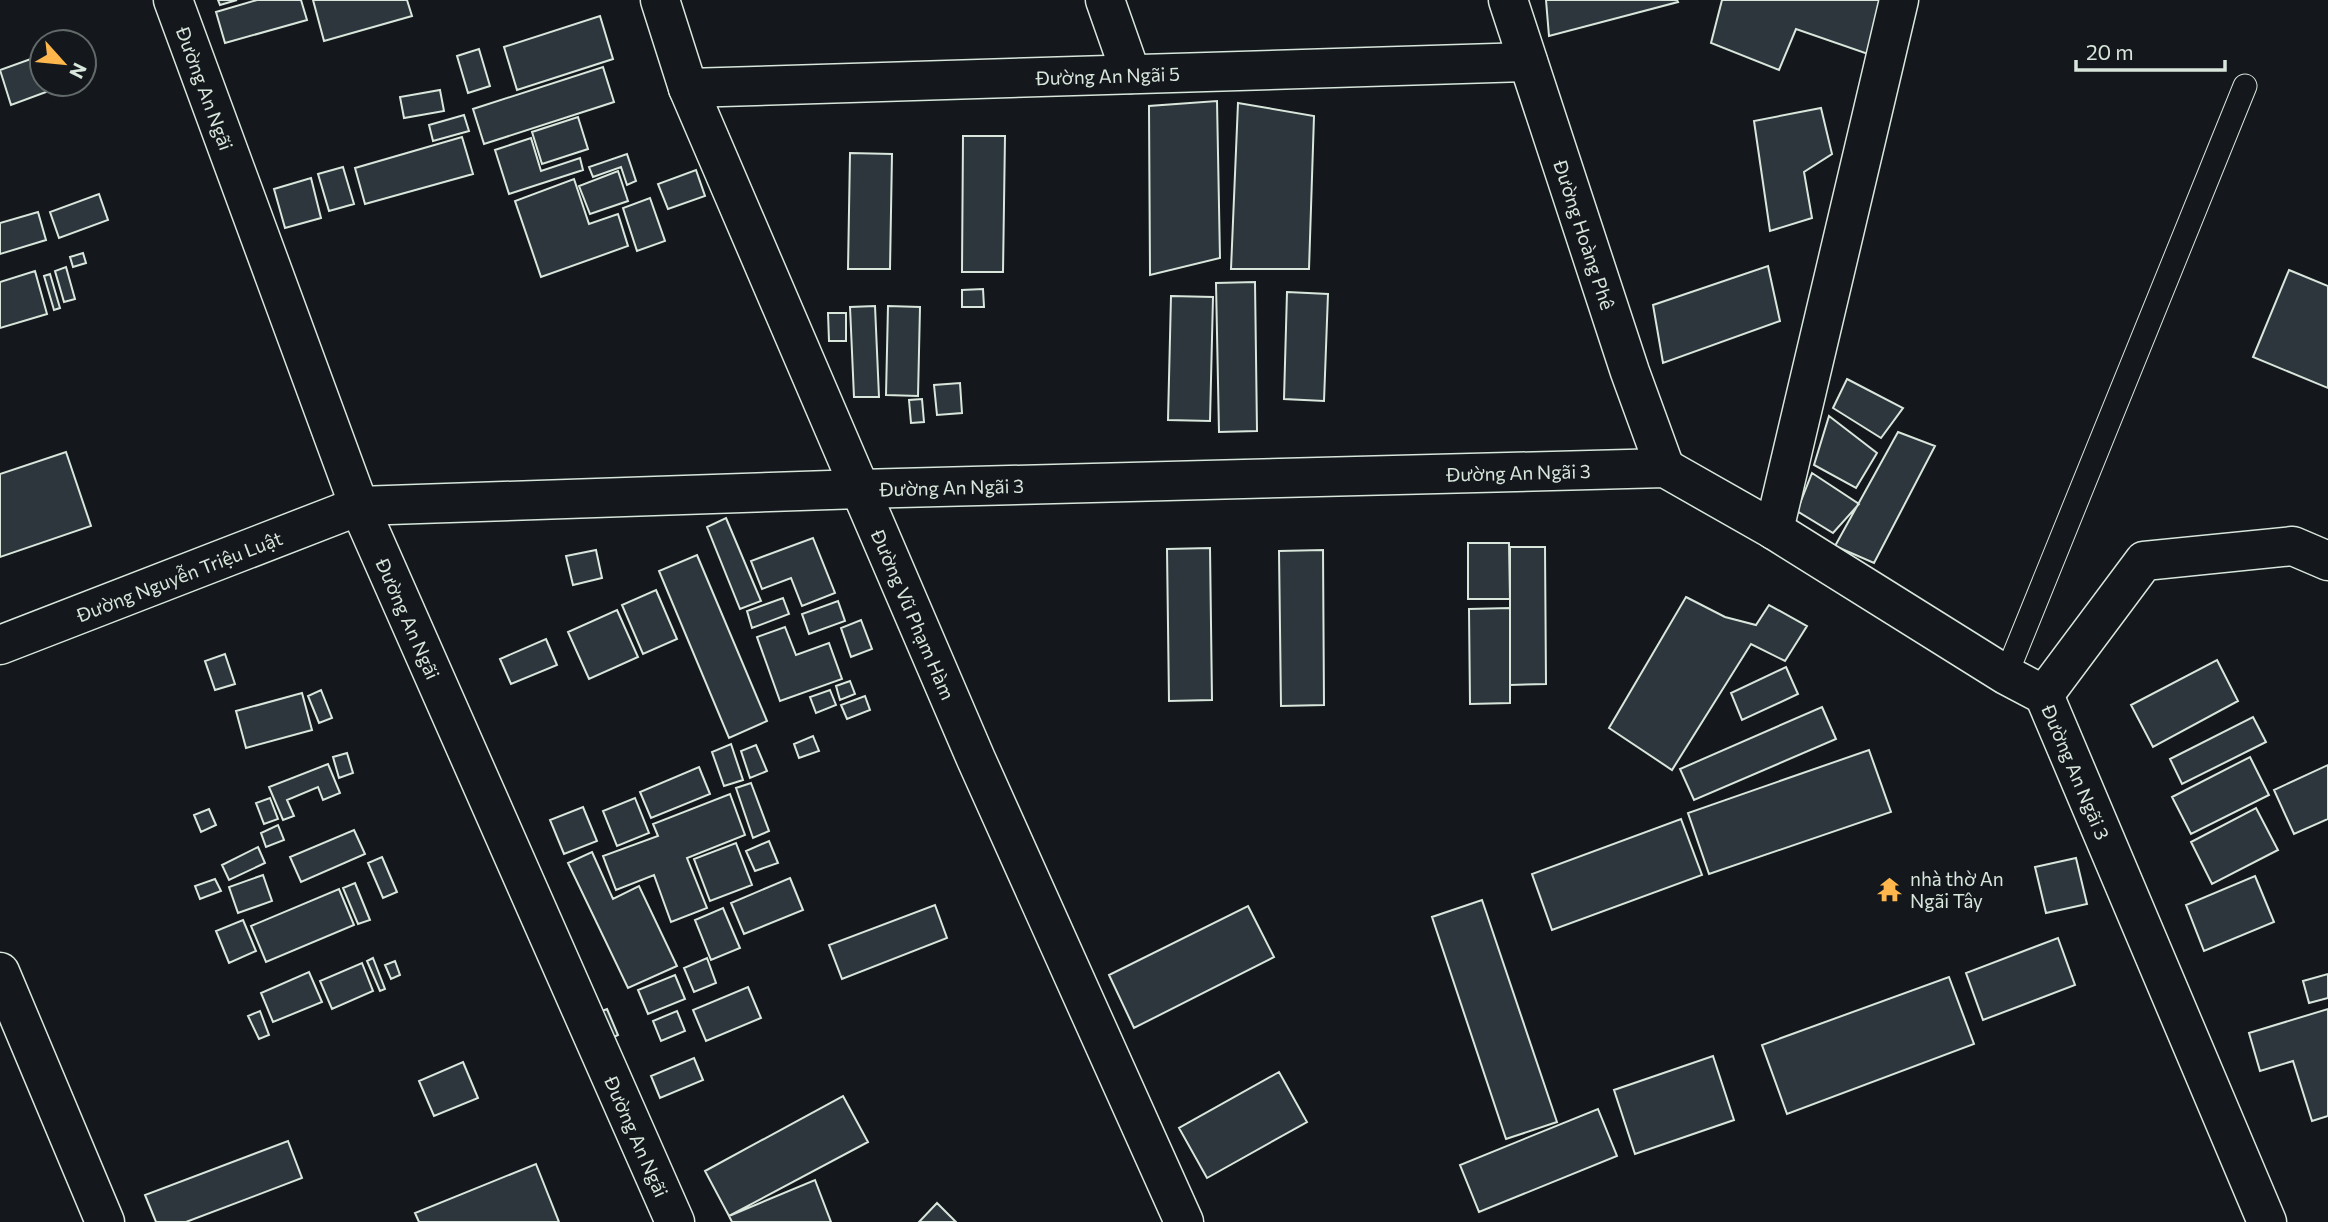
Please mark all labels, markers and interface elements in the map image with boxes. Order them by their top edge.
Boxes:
street label: Đường An Ngãi [172,22,239,153]
north arrow [28,28,98,98]
scale bar [2076,28,2225,72]
text: 20 m [2086,39,2134,64]
text: N [65,59,92,83]
street label: Đường An Ngãi 5 [1034,61,1180,89]
street label: Đường Hoàng Phê [1549,156,1620,312]
street label: Đường An Ngãi 3 [1445,458,1591,485]
street label: Đường An Ngãi 3 [878,473,1024,500]
street label: Đường Nguyễn Triệu Luật [72,525,285,626]
street label: Đường Vũ Phạm Hàm [867,525,960,703]
street label: Đường An Ngãi [371,553,445,682]
street label: Đường An Ngãi 3 [2037,700,2115,843]
place label: nhà thờ An Ngãi Tây [1910,867,2004,912]
temple icon: nhà thờ An Ngãi Tây [1876,875,1904,903]
street label: Đường An Ngãi [600,1071,674,1200]

